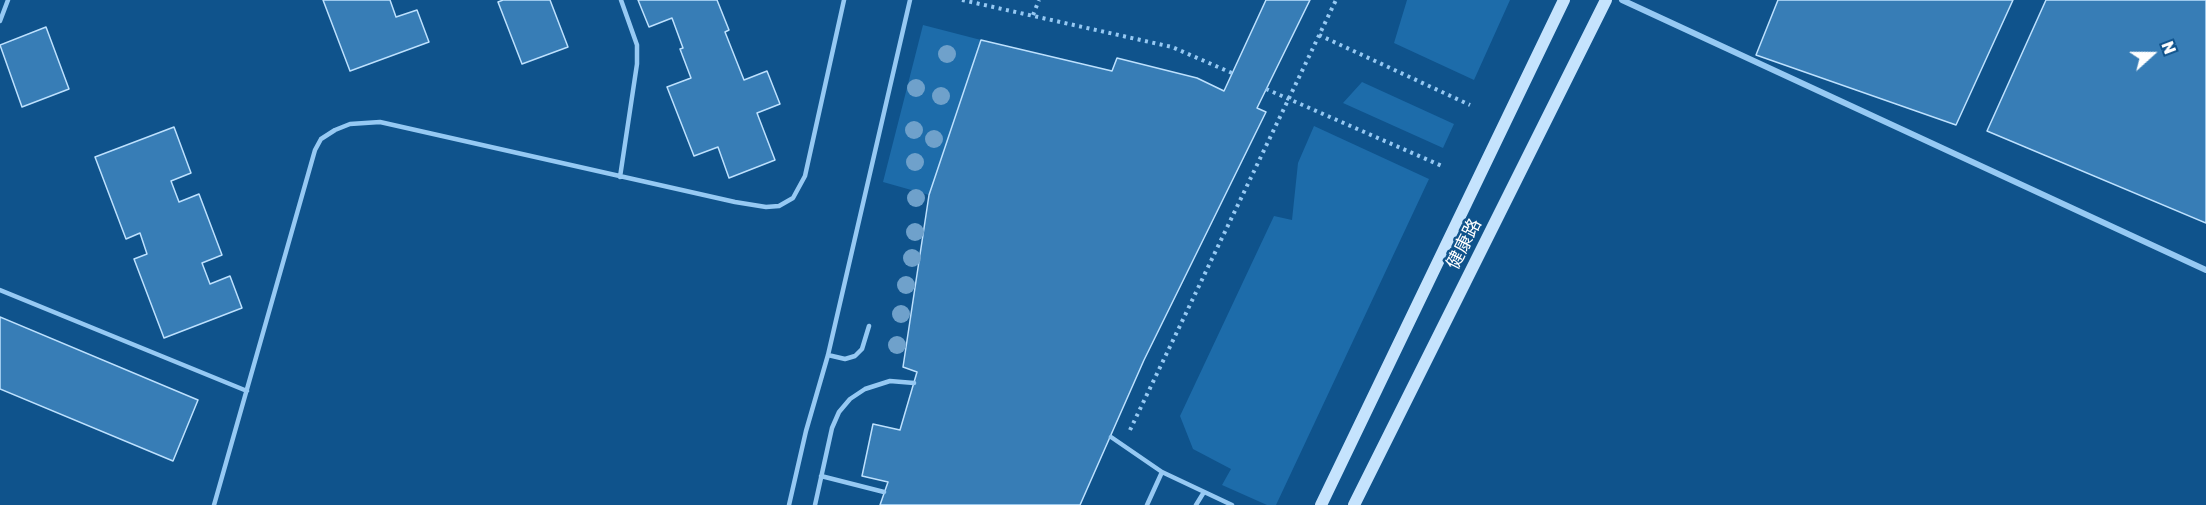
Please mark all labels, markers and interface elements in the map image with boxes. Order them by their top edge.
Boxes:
north arrow [2122,24,2182,84]
text: N [2157,38,2180,57]
street label: 健康路 [1442,215,1486,273]

